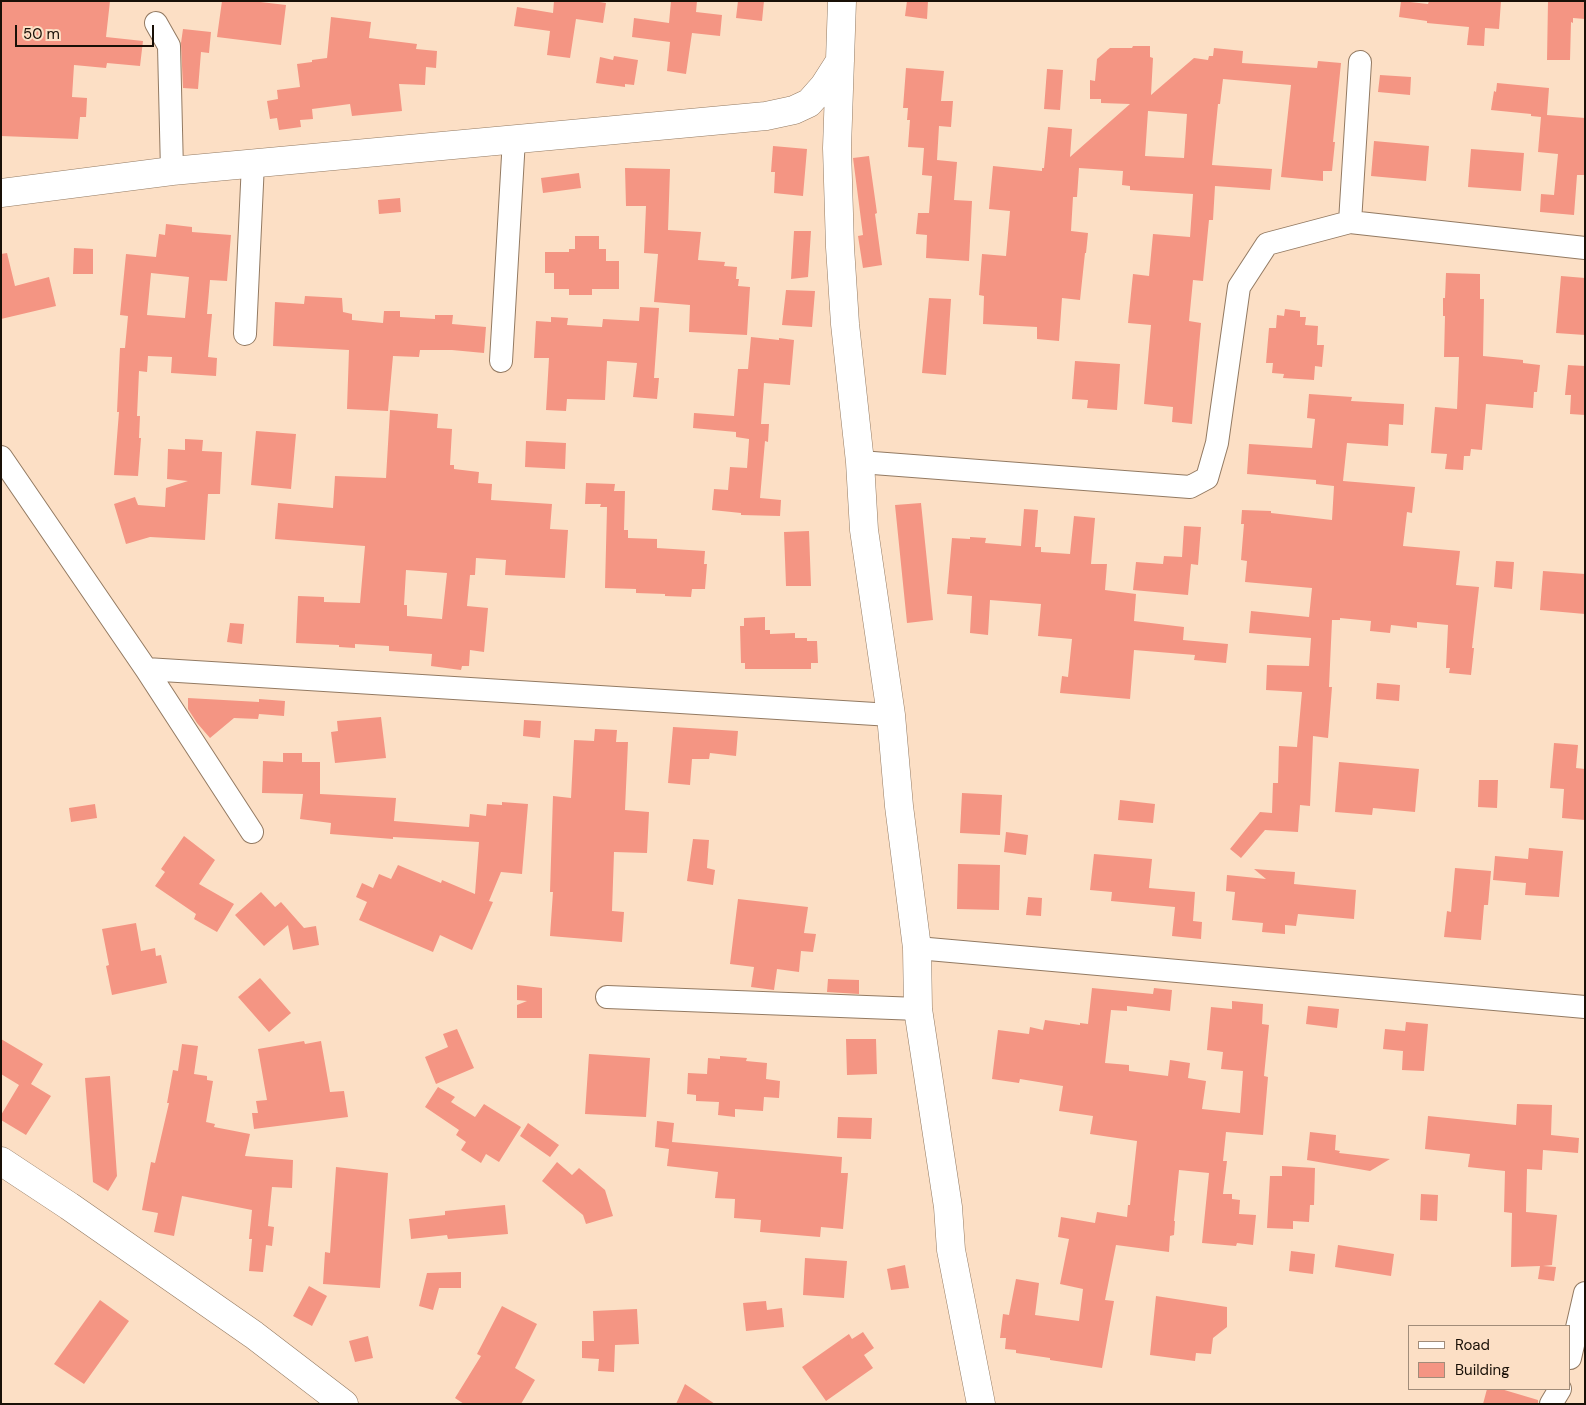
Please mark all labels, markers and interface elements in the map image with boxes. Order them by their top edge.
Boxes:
scale bar [18,15,156,47]
text: 50 m [23,24,60,44]
legend [1408,1325,1571,1390]
text: Road [1455,1335,1490,1355]
text: Building [1455,1360,1510,1380]

